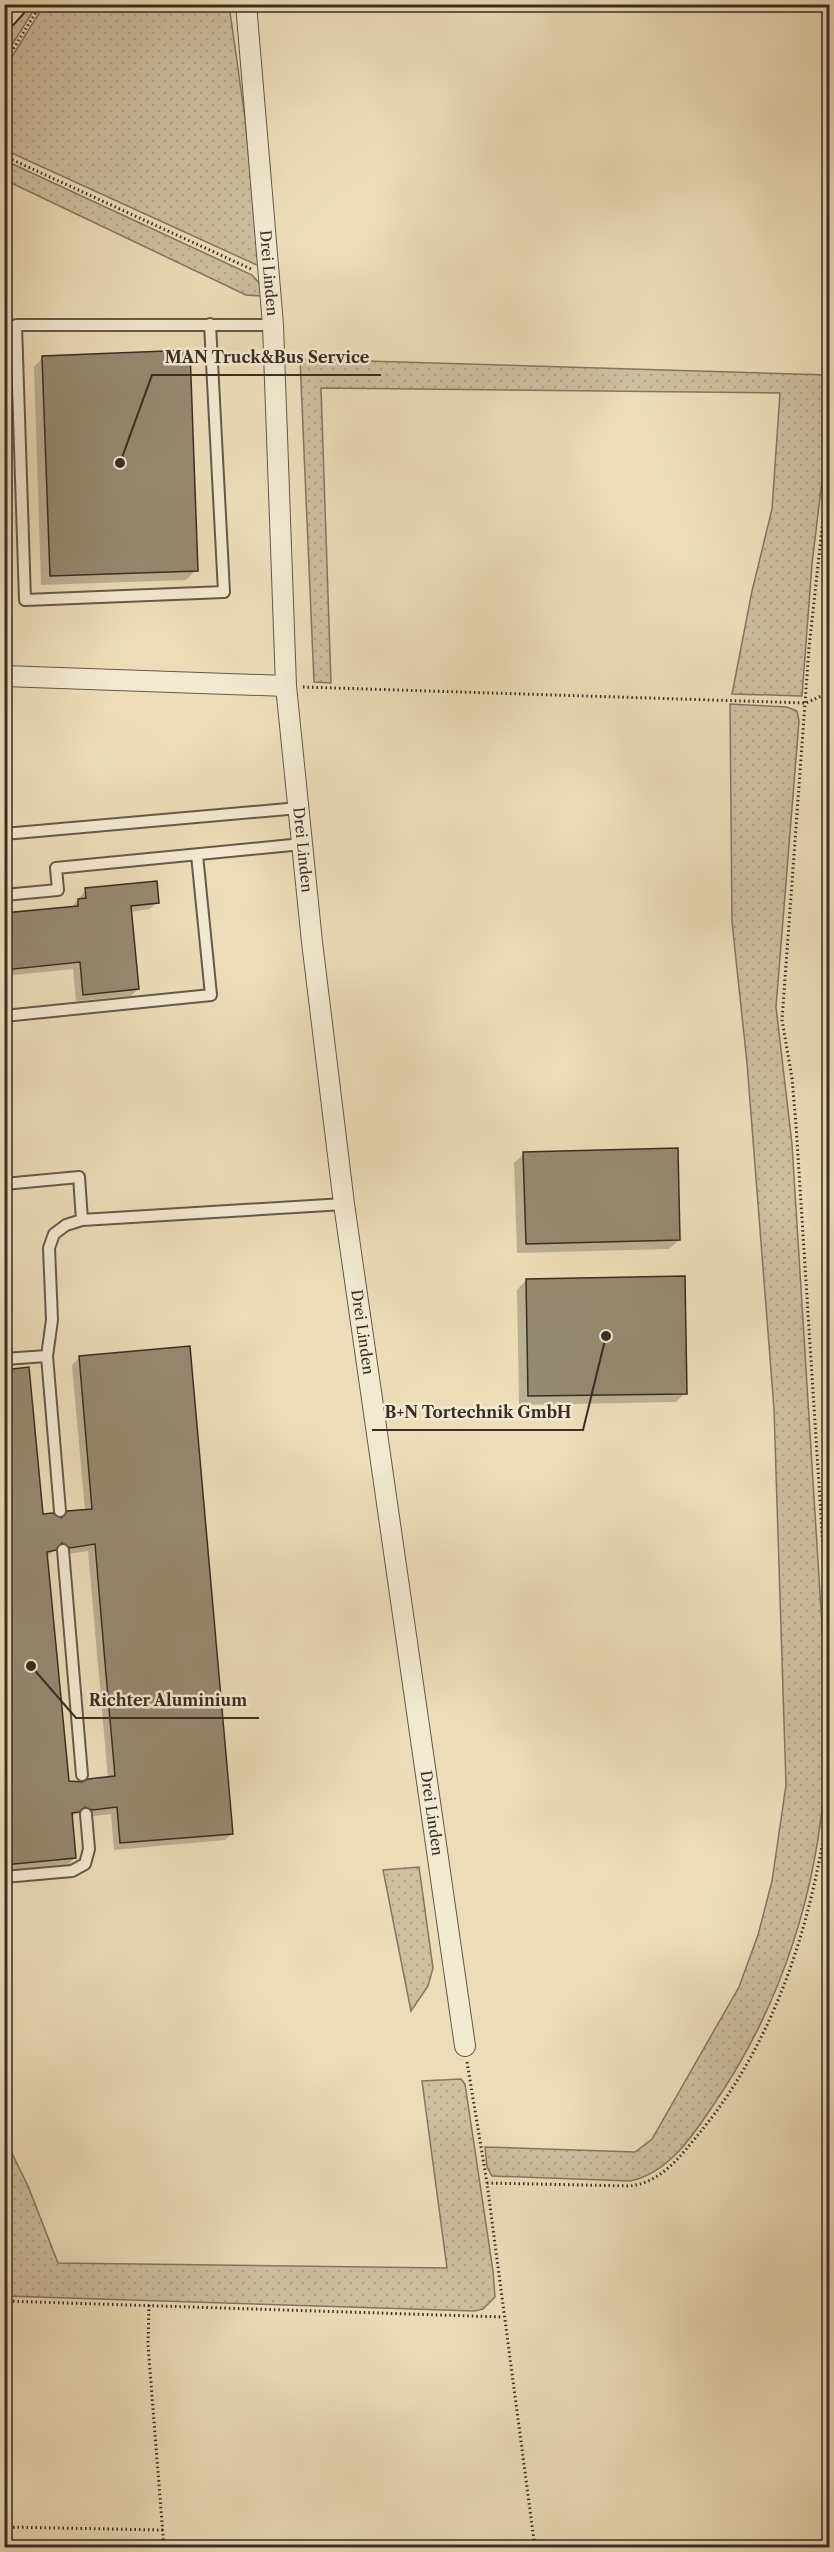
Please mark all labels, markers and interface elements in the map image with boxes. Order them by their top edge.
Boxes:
street label: Drei Linden [256,229,282,317]
callout: MAN Truck&Bus Service [152,341,381,375]
text: MAN Truck&Bus Service [165,347,370,367]
street label: Drei Linden [289,806,317,894]
street label: Drei Linden [347,1288,379,1377]
callout: B+N Tortechnik GmbH [372,1396,583,1430]
text: B+N Tortechnik GmbH [385,1402,571,1422]
callout: Richter Aluminium [76,1684,259,1718]
text: Richter Aluminium [89,1690,247,1710]
street label: Drei Linden [417,1769,448,1858]

